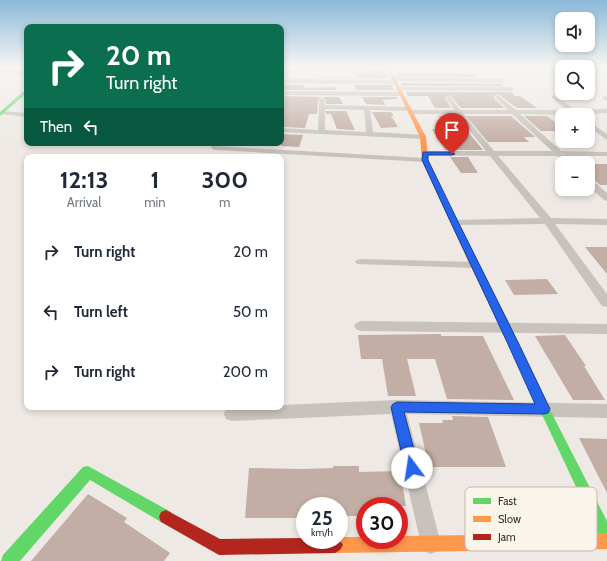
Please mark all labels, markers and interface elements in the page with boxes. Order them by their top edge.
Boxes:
map controls [555,12,595,196]
button: sound [555,12,595,52]
text: 20 m [106,38,171,72]
icon: right [40,40,92,92]
button: search [555,60,595,100]
text: Turn right [106,72,177,94]
button: + [555,108,595,148]
pin [435,113,469,154]
icon: left [80,116,102,138]
text: Then [40,118,72,136]
icon: arrive [441,119,463,141]
button: − [555,156,595,196]
text: 12:13 [60,165,108,194]
text: 1 [150,165,159,194]
text: 300 [201,165,248,194]
text: Arrival [67,194,101,210]
text: min [144,194,166,210]
text: m [219,194,230,210]
icon: right [40,241,62,263]
text: Turn right [74,243,135,261]
text: 20 m [233,243,268,261]
icon: left [40,301,62,323]
text: Turn left [74,303,128,321]
text: 50 m [233,303,268,321]
icon: right [40,361,62,383]
text: Turn right [74,363,135,381]
text: 200 m [223,363,268,381]
position arrow [391,447,433,489]
legend [465,487,597,551]
text: Fast [498,494,517,508]
speed limit sign: 30 [356,497,408,549]
text: 25 [311,506,333,530]
text: Slow [498,512,521,526]
text: km/h [311,526,333,539]
text: Jam [497,530,516,544]

